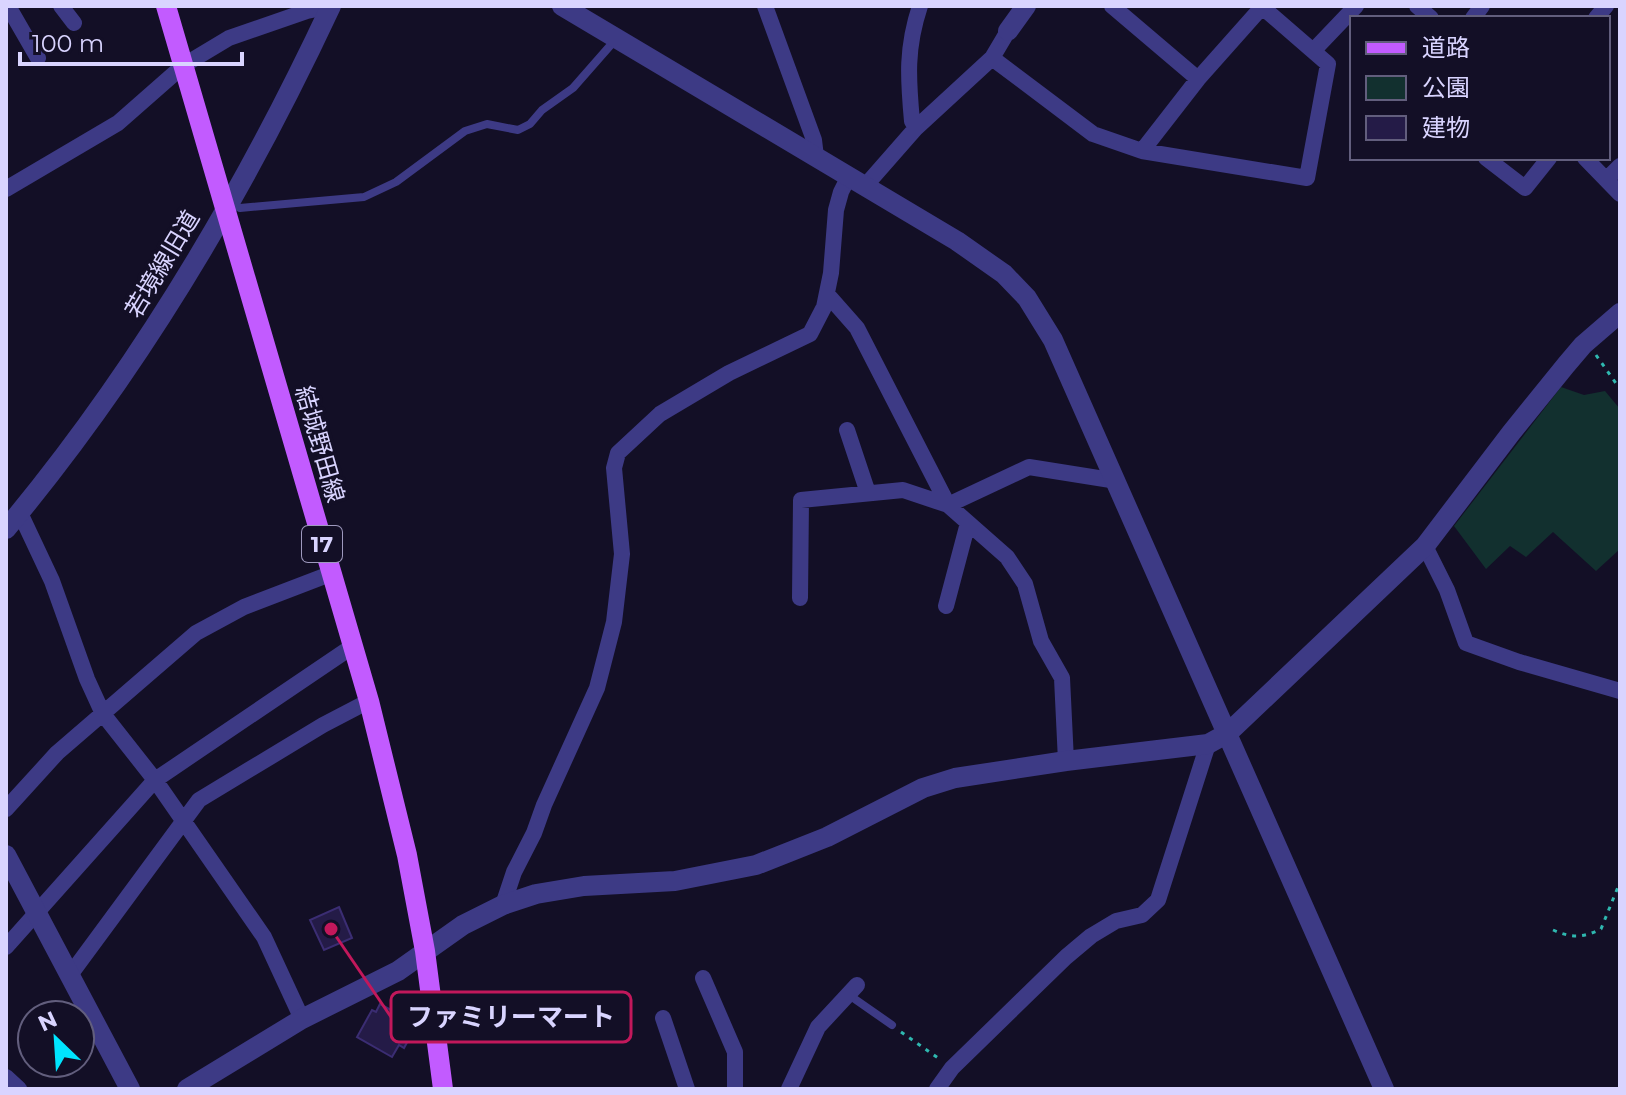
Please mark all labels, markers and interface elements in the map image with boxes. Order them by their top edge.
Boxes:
scale bar [20,16,242,66]
legend [1350,16,1610,160]
text: 100 m [32,29,104,58]
text: 道路 [1422,33,1470,62]
text: 公園 [1422,73,1470,102]
text: 建物 [1422,113,1470,142]
street label: 若境線旧道 [119,205,205,323]
street label: 結城野田線 [290,382,350,506]
road number: 17 [302,526,342,562]
callout: ファミリーマート [391,992,631,1042]
north arrow [16,999,96,1079]
text: ファミリーマート [407,1001,615,1033]
text: N [34,1005,62,1037]

